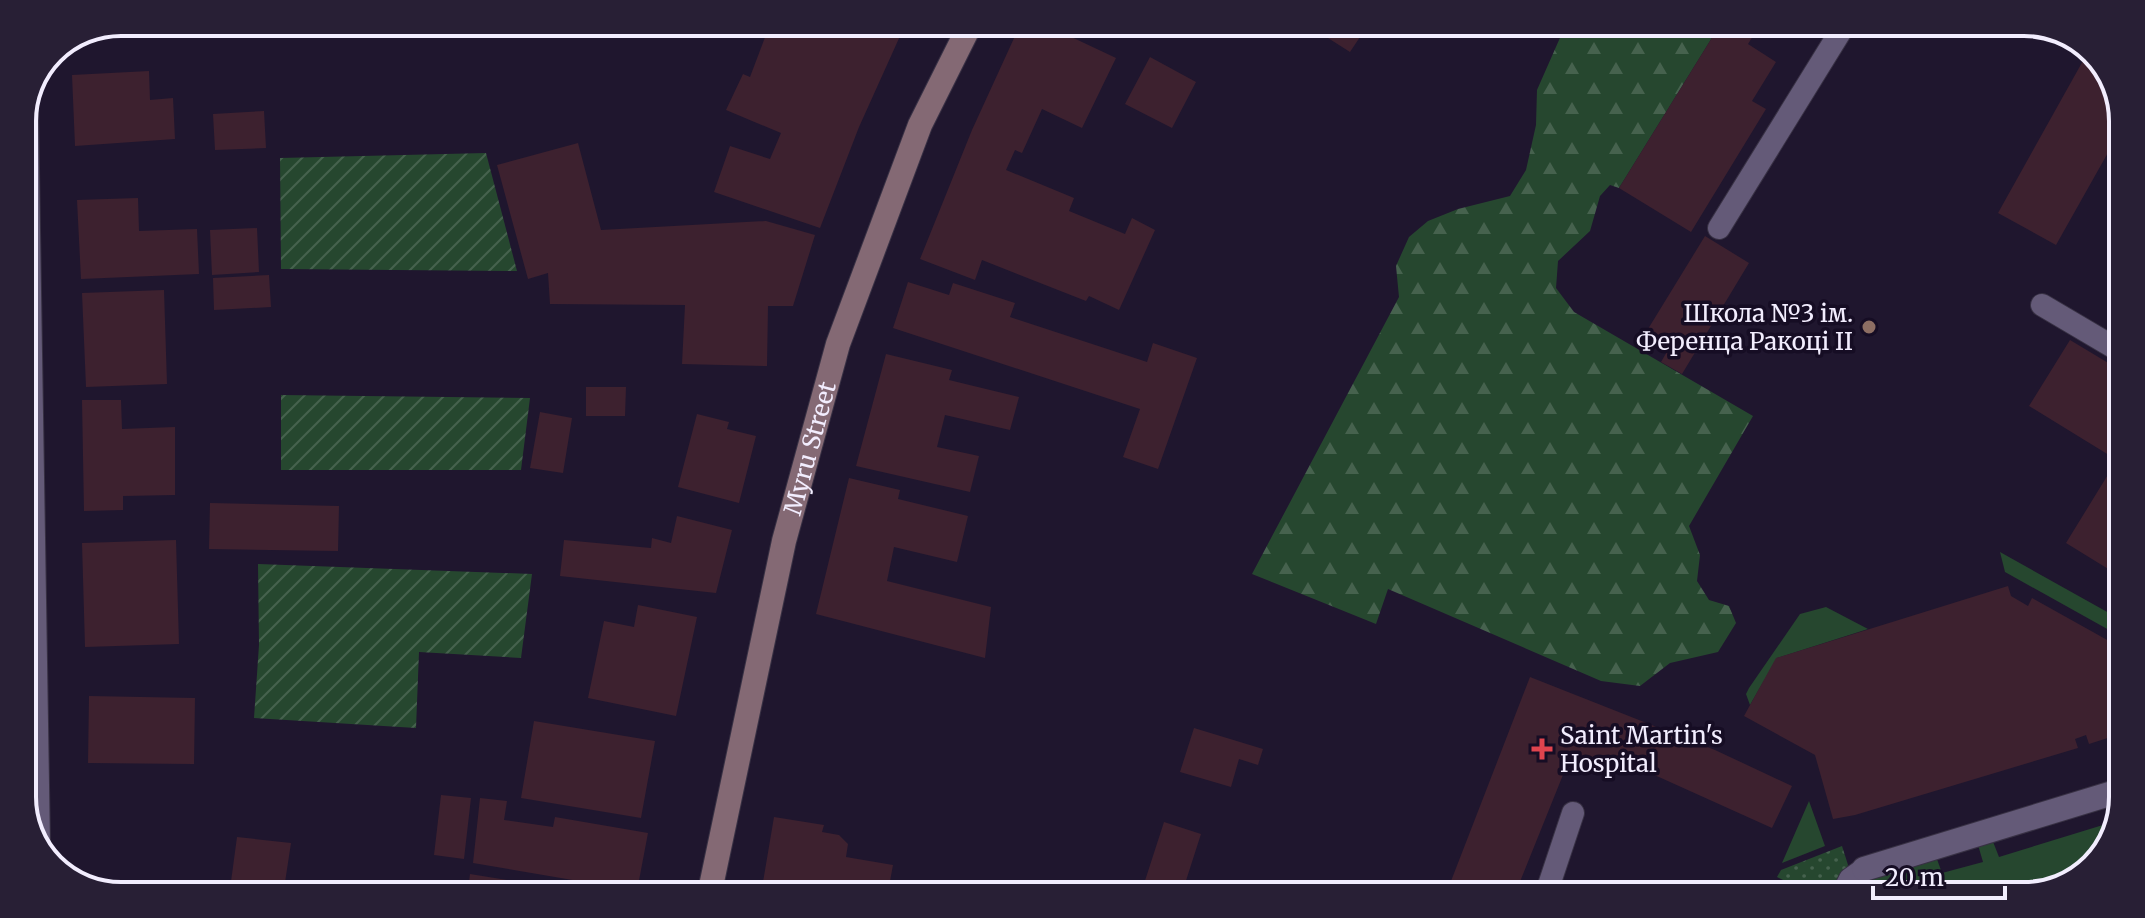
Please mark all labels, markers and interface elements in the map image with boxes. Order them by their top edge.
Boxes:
place label: Школа №3 ім. Ференца Ракоці II [1636,298,1853,357]
marker: Школа №3 ім. Ференца Ракоці II [1860,318,1878,336]
street label: Myru Street [776,377,843,518]
place label: Saint Martin's Hospital [1560,720,1723,779]
marker: Saint Martin's Hospital [1531,738,1553,760]
scale bar [1873,850,2005,900]
text: 20 m [1885,862,1944,893]

